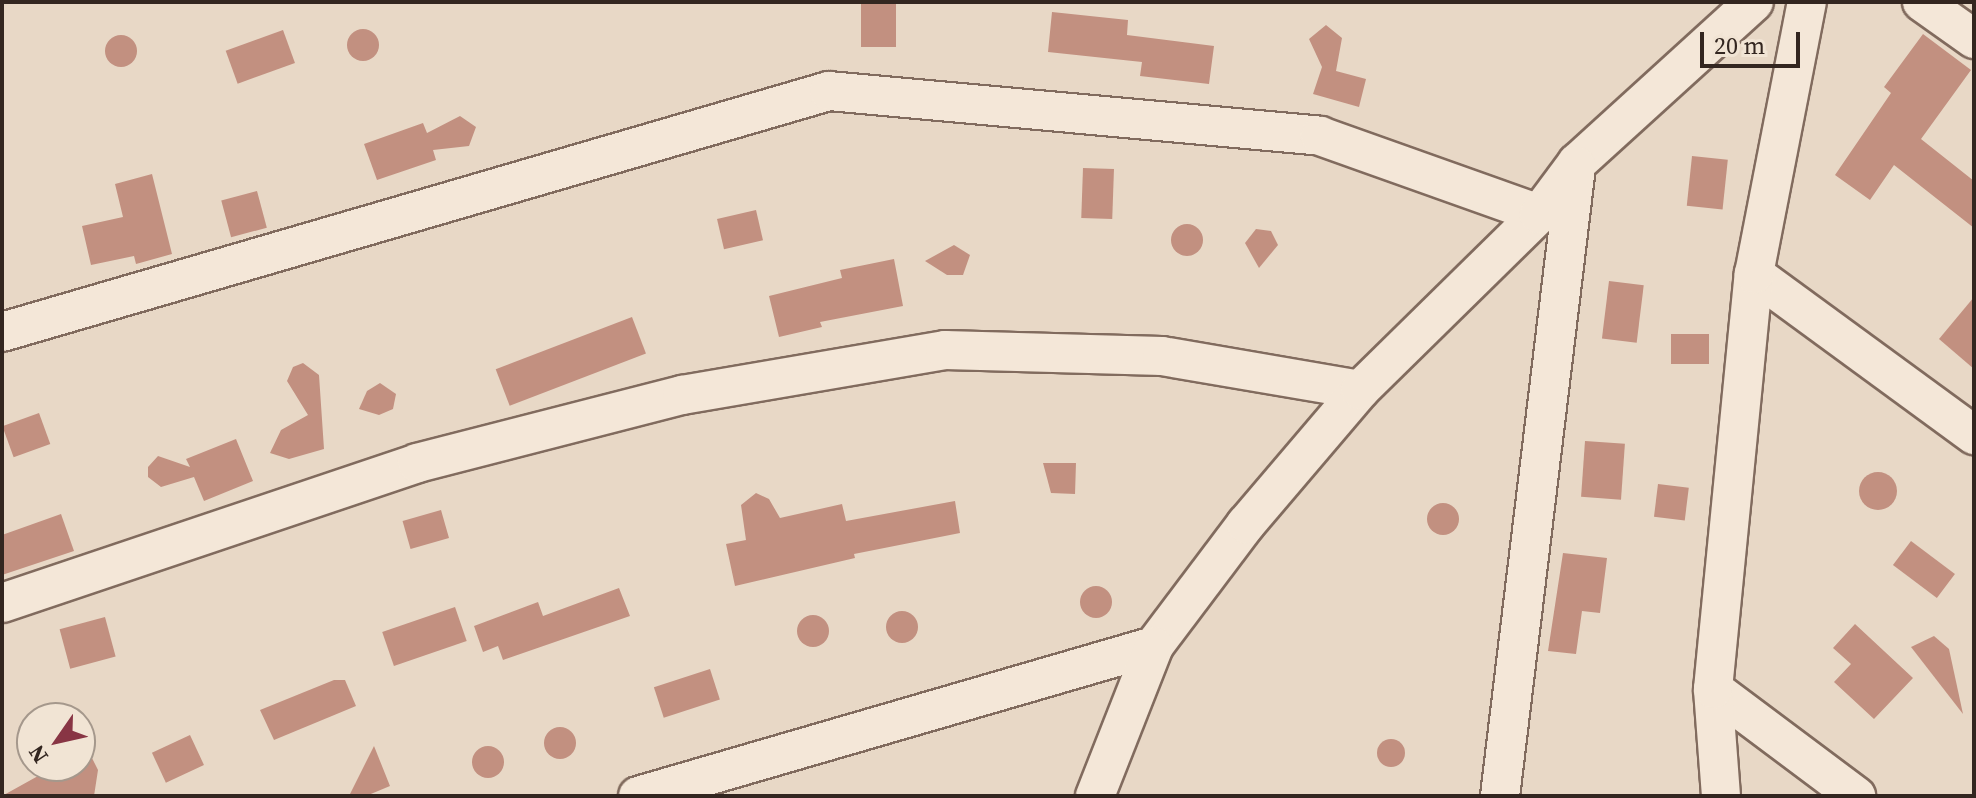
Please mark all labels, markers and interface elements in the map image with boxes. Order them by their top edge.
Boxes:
scale bar [1704,16,1804,66]
text: 20 m [1714,29,1765,62]
north arrow [16,702,96,782]
text: N [21,739,55,769]

